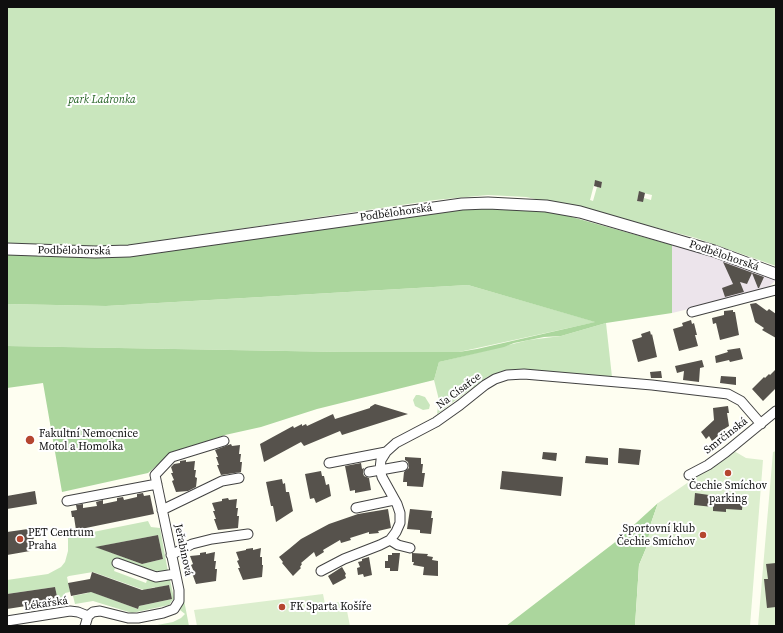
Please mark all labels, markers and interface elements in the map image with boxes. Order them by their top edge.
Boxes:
park label: park Ladronka [68,93,136,107]
street label: Podbělohorská [359,201,433,225]
street label: Podbělohorská [687,238,761,274]
street label: Podbělohorská [37,244,111,258]
street label: Na Císařce [434,370,484,412]
street label: Smrčinská [702,415,750,457]
place label: Fakultní Nemocnice Motol a Homolka [39,427,138,453]
marker: Fakultní Nemocnice Motol a Homolka [24,434,36,446]
marker: Čechie Smíchov parking [723,468,733,478]
place label: Čechie Smíchov parking [689,479,767,505]
place label: Sportovní klub Čechie Smíchov [617,522,695,548]
street label: Jeřabinová [171,523,195,577]
place label: PET Centrum Praha [28,526,94,552]
marker: Sportovní klub Čechie Smíchov [698,530,708,540]
marker: PET Centrum Praha [15,534,25,544]
street label: Lékařská [23,594,69,614]
place label: FK Sparta Košíře [290,600,372,614]
marker: FK Sparta Košíře [277,602,287,612]

